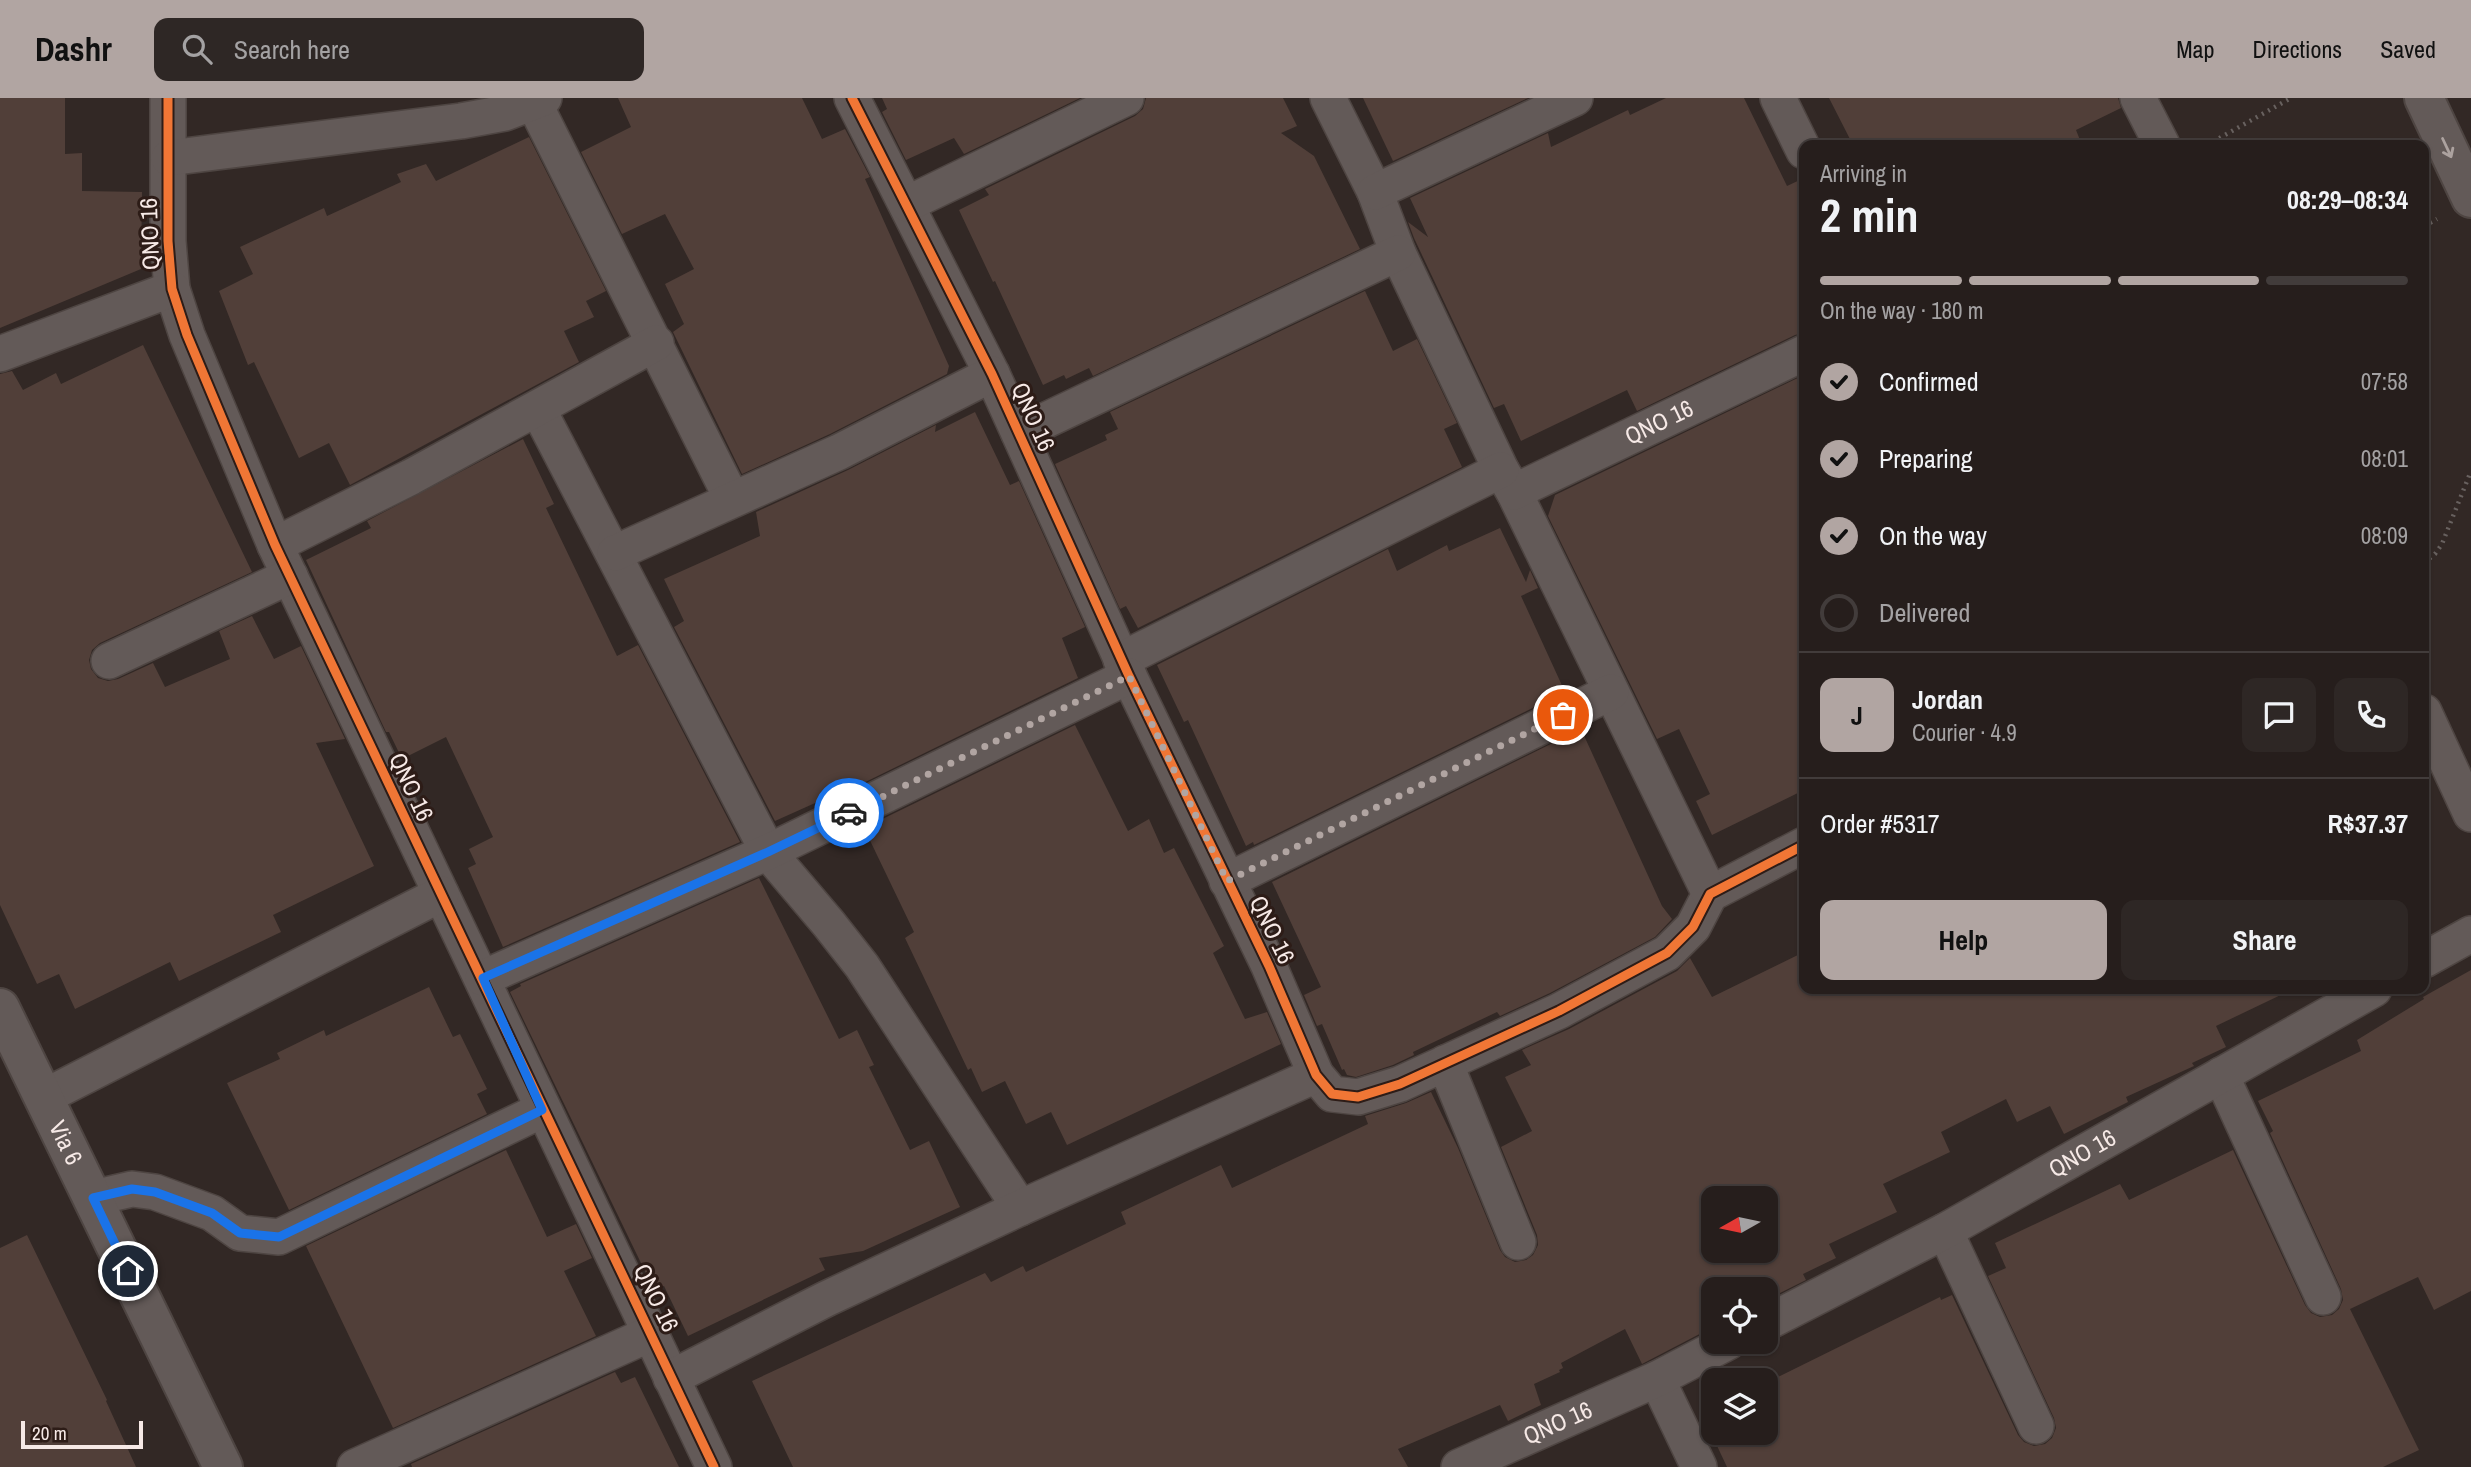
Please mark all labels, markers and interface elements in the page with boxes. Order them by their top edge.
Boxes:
search box [154,18,644,81]
text: Dashr [35,27,112,71]
icon: search [178,30,216,68]
text: Search here [234,32,350,67]
text: Map [2176,33,2214,65]
text: Directions [2252,33,2342,65]
text: Saved [2380,33,2436,65]
one-way arrow [2441,137,2455,158]
text: Arriving in [1820,158,1907,189]
text: 08:29–08:34 [2287,182,2408,217]
text: 2 min [1820,184,1919,246]
street label: QNO 16 [132,197,166,271]
text: On the way · 180 m [1820,295,1984,326]
icon: check [1820,363,1858,401]
text: Confirmed [1879,364,1979,399]
text: 07:58 [2361,366,2408,397]
street label: QNO 16 [1005,377,1063,456]
street label: QNO 16 [1619,391,1698,452]
icon: check [1820,440,1858,478]
text: Preparing [1879,441,1973,476]
text: 08:01 [2361,443,2408,474]
icon: check [1820,517,1858,555]
text: On the way [1879,518,1987,553]
text: 08:09 [2361,520,2408,551]
text: Delivered [1879,595,1970,630]
button: chat [2242,678,2316,752]
button: phone [2334,678,2408,752]
text: Jordan [1912,682,1983,717]
pin [1533,685,1593,745]
icon: bag [1544,696,1582,734]
text: J [1851,698,1863,733]
text: Courier · 4.9 [1912,717,2017,748]
street label: QNO 16 [382,747,442,826]
courier [814,778,884,848]
icon: car [830,794,868,832]
text: Order #5317 [1820,806,1940,841]
text: R$37.37 [2327,806,2408,841]
street label: QNO 16 [1243,890,1303,969]
button: Help [1820,900,2107,980]
button: Share [2121,900,2408,980]
street label: Via 6 [42,1115,91,1170]
street label: QNO 16 [2043,1121,2121,1184]
north arrow [1701,1186,1778,1264]
map controls [1701,1186,1778,1445]
pin [98,1241,158,1301]
icon: home [109,1252,147,1290]
street label: QNO 16 [627,1258,687,1337]
button: locate [1701,1277,1778,1354]
button: layers [1701,1368,1778,1445]
street label: QNO 16 [1518,1393,1597,1452]
scale bar [21,1418,144,1450]
text: 20 m [32,1420,67,1446]

